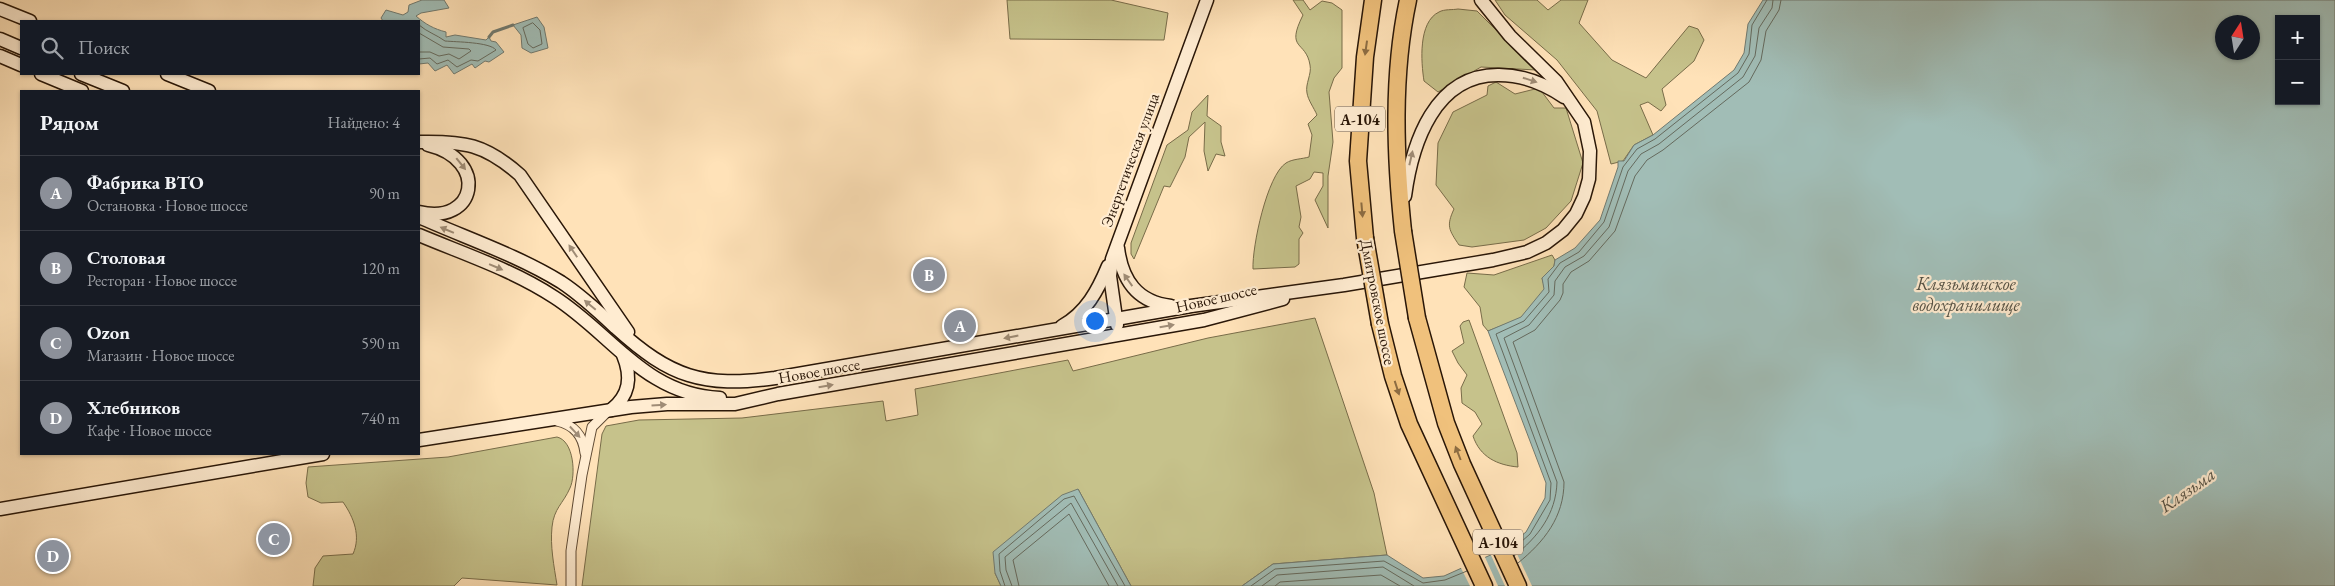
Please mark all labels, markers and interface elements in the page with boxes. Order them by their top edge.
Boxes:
north arrow [2215,15,2260,60]
map controls [2275,15,2320,105]
button: + [2275,15,2320,60]
search box [20,20,420,75]
icon: search [38,34,66,62]
text: Поиск [78,35,130,60]
one-way arrow [1362,41,1370,57]
button: − [2275,60,2320,105]
one-way arrow [1522,77,1537,84]
street label: Энергетическая улица [1096,89,1164,230]
road number: А-104 [1335,106,1385,132]
text: Рядом [40,109,99,136]
text: Найдено: 4 [328,112,400,133]
one-way arrow [1407,150,1415,166]
one-way arrow [456,157,467,170]
text: Фабрика ВТО [87,170,204,195]
text: A [50,183,62,204]
text: 90 m [369,183,400,204]
text: Остановка · Новое шоссе [87,195,248,216]
one-way arrow [1358,203,1366,219]
one-way arrow [440,225,454,233]
street label: Дмитровское шоссе [1355,237,1401,367]
one-way arrow [568,244,577,258]
text: Столовая [87,245,166,270]
pin: B [913,256,945,294]
text: B [51,258,61,279]
text: 120 m [361,258,400,279]
one-way arrow [489,264,503,272]
text: Ресторан · Новое шоссе [87,270,237,291]
water label: Клязьминское водохранилище [1912,272,2020,317]
one-way arrow [1123,273,1133,287]
street label: Новое шоссе [1173,278,1259,318]
one-way arrow [584,299,597,310]
pin: A [944,307,976,345]
your location [1082,308,1108,334]
text: Ozon [87,320,130,345]
one-way arrow [1160,322,1176,330]
text: C [50,333,62,354]
text: 590 m [361,333,400,354]
one-way arrow [1002,334,1018,342]
text: Магазин · Новое шоссе [87,345,235,366]
street label: Новое шоссе [776,353,862,389]
one-way arrow [818,381,834,389]
one-way arrow [1394,381,1401,396]
text: Хлебников [87,395,180,420]
one-way arrow [651,400,667,408]
text: D [50,408,62,429]
text: 740 m [361,408,400,429]
text: Кафе · Новое шоссе [87,420,212,441]
one-way arrow [569,425,581,437]
one-way arrow [1453,446,1461,460]
water label: Клязьма [2154,463,2219,518]
pin: C [258,520,290,558]
road number: А-104 [1473,530,1523,554]
pin: D [37,537,69,575]

